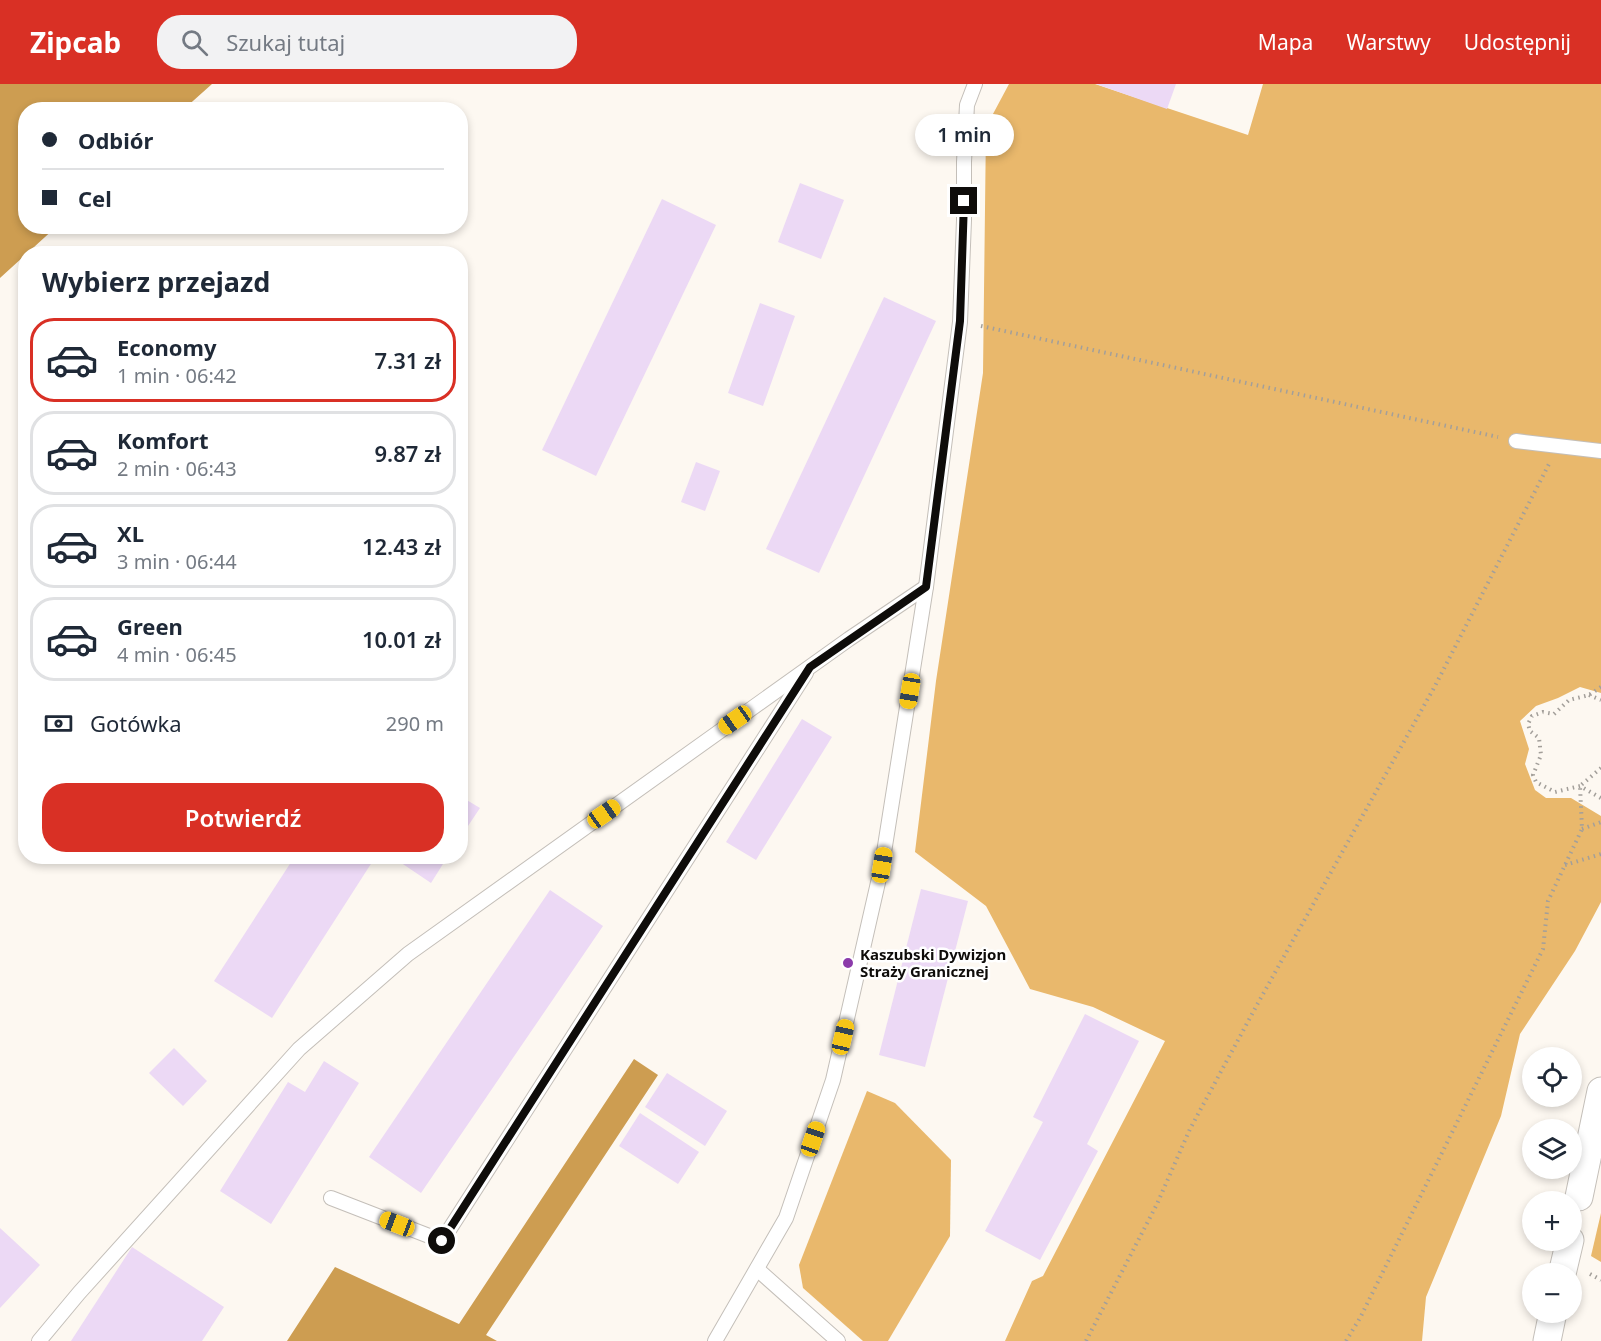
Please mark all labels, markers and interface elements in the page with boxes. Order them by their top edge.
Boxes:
search box [157,15,577,69]
text: Zipcab [30,23,121,61]
icon: search [178,26,211,59]
text: Szukaj tutaj [226,27,345,57]
text: Mapa [1258,28,1313,56]
text: Warstwy [1346,28,1431,56]
text: Udostępnij [1464,28,1571,56]
callout: 1 min [914,114,1014,156]
text: 1 min [937,121,992,148]
text: Odbiór [78,125,153,155]
text: Cel [78,183,112,213]
route end [950,187,977,214]
text: Wybierz przejazd [42,263,270,300]
text: Economy [117,332,216,362]
icon: car [45,333,99,387]
text: 7.31 zł [374,345,441,375]
text: 1 min · 06:42 [117,362,237,389]
text: Komfort [117,425,208,455]
icon: car [45,426,99,480]
text: 9.87 zł [374,438,441,468]
text: 2 min · 06:43 [117,455,237,482]
text: XL [117,518,144,548]
icon: car [45,519,99,573]
text: 12.43 zł [362,531,441,561]
text: 3 min · 06:44 [117,548,237,575]
text: Green [117,611,183,641]
icon: car [45,612,99,666]
text: 10.01 zł [362,624,441,654]
text: 4 min · 06:45 [117,641,237,668]
car [898,672,922,710]
car [715,702,755,738]
icon: cash [42,707,75,740]
text: Gotówka [90,708,182,738]
text: 290 m [386,710,444,737]
button: Potwierdź [42,783,444,852]
car [584,796,624,832]
car [870,846,894,884]
place label: Kaszubski Dywizjon Straży Granicznej [860,944,1006,981]
marker: Kaszubski Dywizjon Straży Granicznej [841,956,855,970]
car [830,1017,856,1057]
map controls [1522,1047,1582,1323]
button: locate [1522,1047,1582,1107]
car [799,1119,827,1159]
button: layers [1522,1119,1582,1179]
button: + [1522,1191,1582,1251]
car [377,1209,417,1239]
route start [428,1227,455,1254]
button: − [1522,1263,1582,1323]

